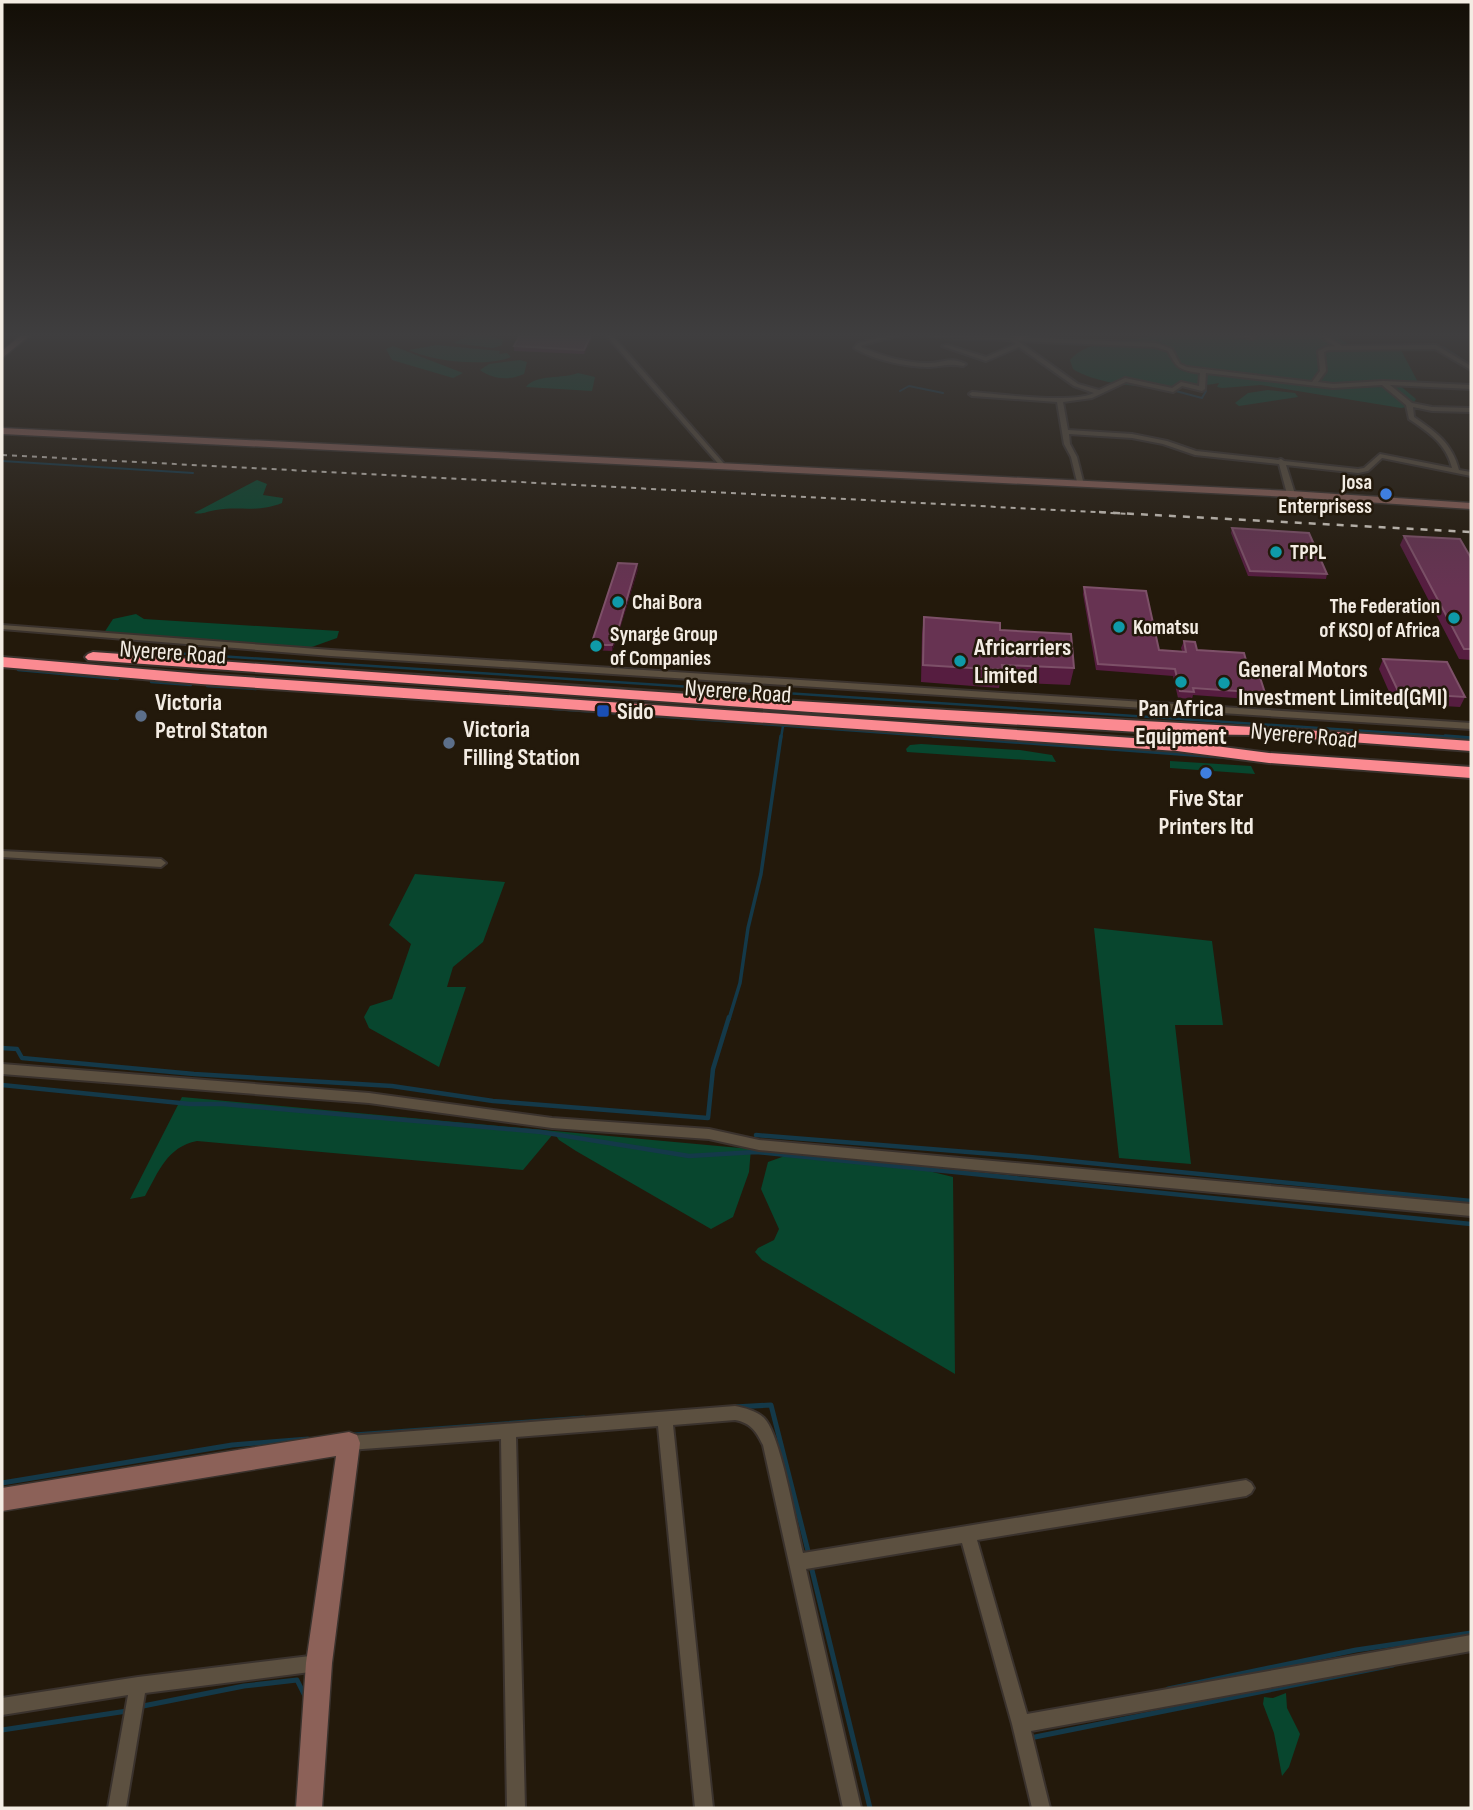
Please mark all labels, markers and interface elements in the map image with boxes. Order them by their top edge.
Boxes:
place label: Josa Enterprisess [1278,470,1372,519]
marker: Josa Enterprisess [1378,486,1394,502]
place label: TPPL [1290,540,1326,565]
marker: TPPL [1268,544,1284,560]
place label: Chai Bora [632,590,702,615]
marker: Chai Bora [610,594,626,610]
place label: The Federation of KSOJ of Africa [1319,594,1440,643]
marker: The Federation of KSOJ of Africa [1446,610,1462,626]
place label: Komatsu [1133,615,1199,640]
marker: Komatsu [1111,619,1127,635]
place label: Synarge Group of Companies [610,622,718,671]
place label: Africarriers Limited [973,633,1071,690]
street label: Nyerere Road [119,634,227,671]
marker: Synarge Group of Companies [588,638,604,654]
marker: Africarriers Limited [952,653,968,669]
place label: General Motors Investment Limited(GMI) [1238,655,1448,712]
street label: Nyerere Road [684,673,792,710]
marker: Pan Africa Equipment [1173,674,1189,690]
marker: General Motors Investment Limited(GMI) [1216,675,1232,691]
place label: Victoria Petrol Staton [155,688,268,745]
place label: Pan Africa Equipment [1135,694,1227,751]
place label: Sido [617,697,654,726]
marker: Sido [595,703,611,719]
marker: Victoria Petrol Staton [133,708,149,724]
place label: Victoria Filling Station [463,715,580,772]
street label: Nyerere Road [1249,716,1359,755]
marker: Victoria Filling Station [441,735,457,751]
marker: Five Star Printers ltd [1198,765,1214,781]
place label: Five Star Printers ltd [1158,784,1254,841]

